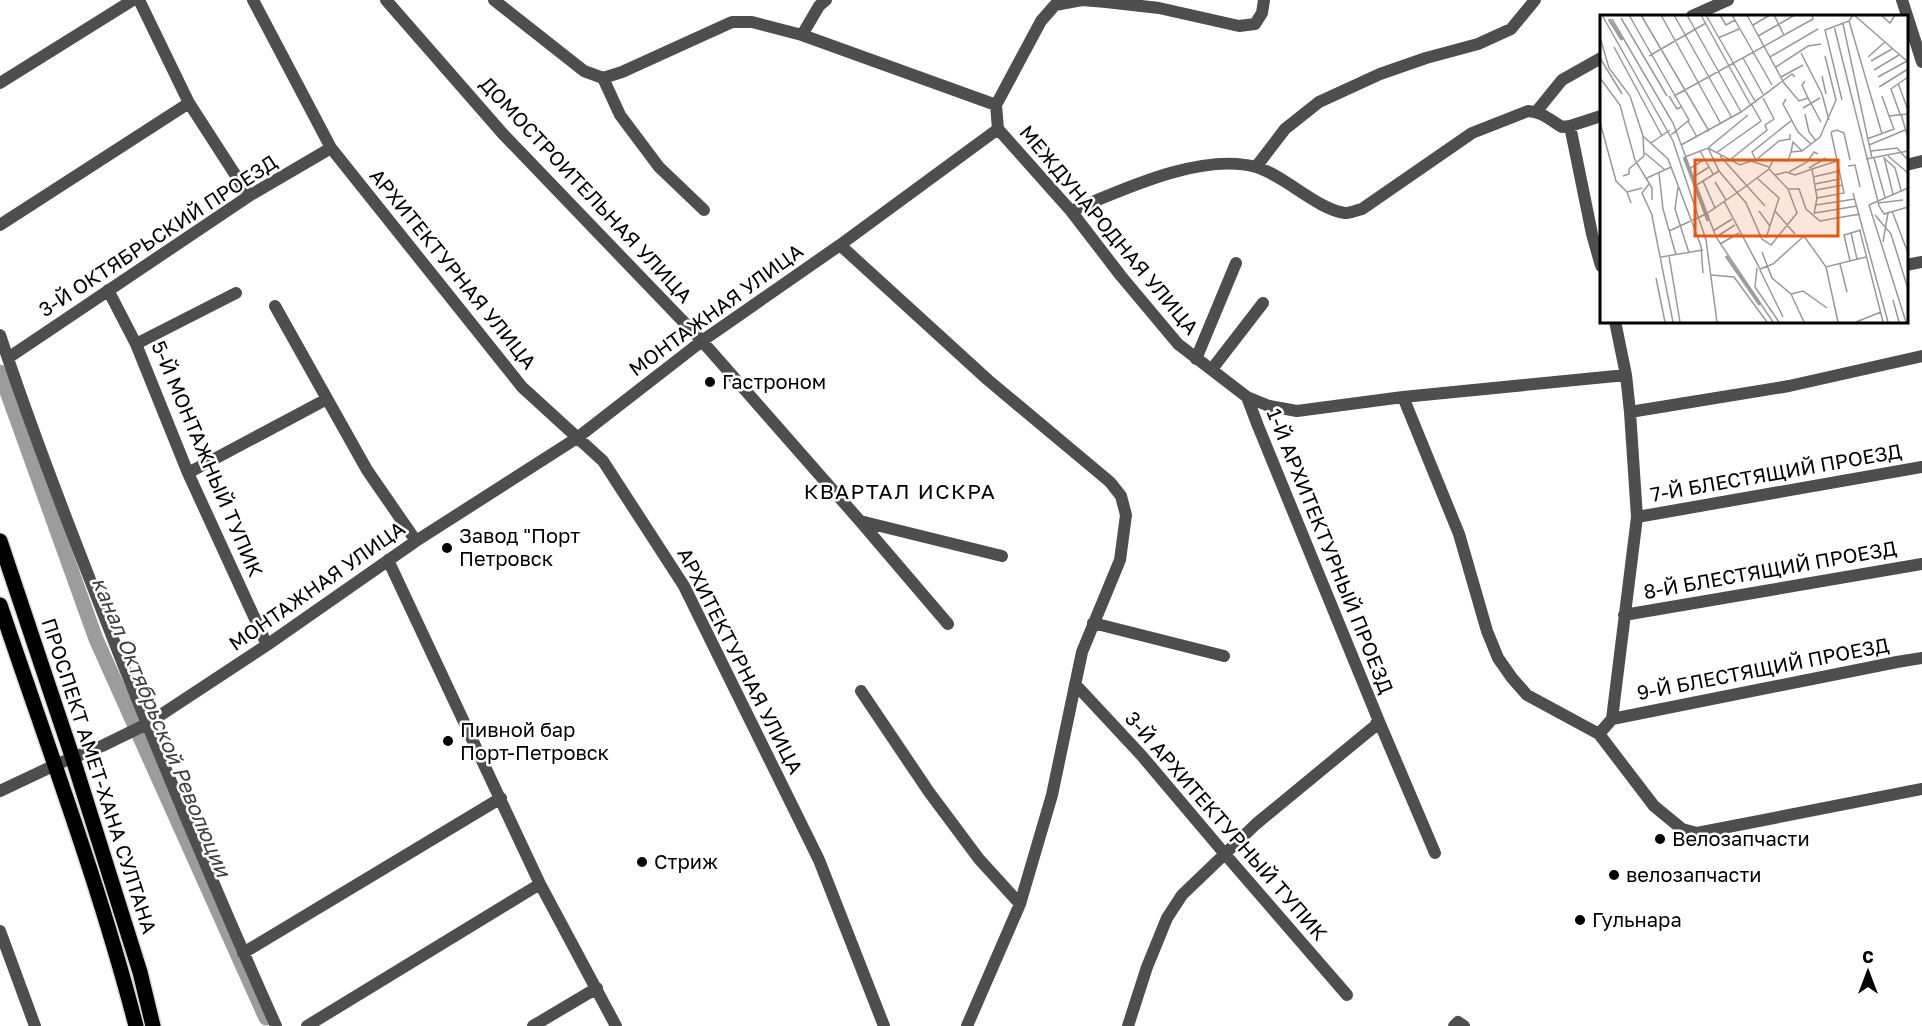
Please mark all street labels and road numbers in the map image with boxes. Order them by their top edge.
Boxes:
street label: ДОМОСТРОИТЕЛЬНАЯ УЛИЦА [476,71,698,307]
street label: МЕЖДУНАРОДНАЯ УЛИЦА [1015,120,1204,339]
street label: 3-Й ОКТЯБРЬСКИЙ ПРОЕЗД [34,149,281,321]
street label: АРХИТЕКТУРНАЯ УЛИЦА [366,163,542,373]
street label: МОНТАЖНАЯ УЛИЦА [624,238,807,380]
street label: 5-Й МОНТАЖНЫЙ ТУПИК [147,337,269,580]
street label: 1-Й АРХИТЕКТУРНЫЙ ПРОЕЗД [1263,404,1399,697]
street label: 7-Й БЛЕСТЯЩИЙ ПРОЕЗД [1648,438,1903,506]
street label: МОНТАЖНАЯ УЛИЦА [224,515,409,655]
street label: 8-Й БЛЕСТЯЩИЙ ПРОЕЗД [1641,535,1898,603]
street label: АРХИТЕКТУРНАЯ УЛИЦА [673,543,809,778]
street label: ПРОСПЕКТ АМЕТ-ХАНА СУЛТАНА [37,615,162,937]
street label: 9-Й БЛЕСТЯЩИЙ ПРОЕЗД [1635,632,1891,704]
street label: 3-Й АРХИТЕКТУРНЫЙ ТУПИК [1121,706,1333,945]

